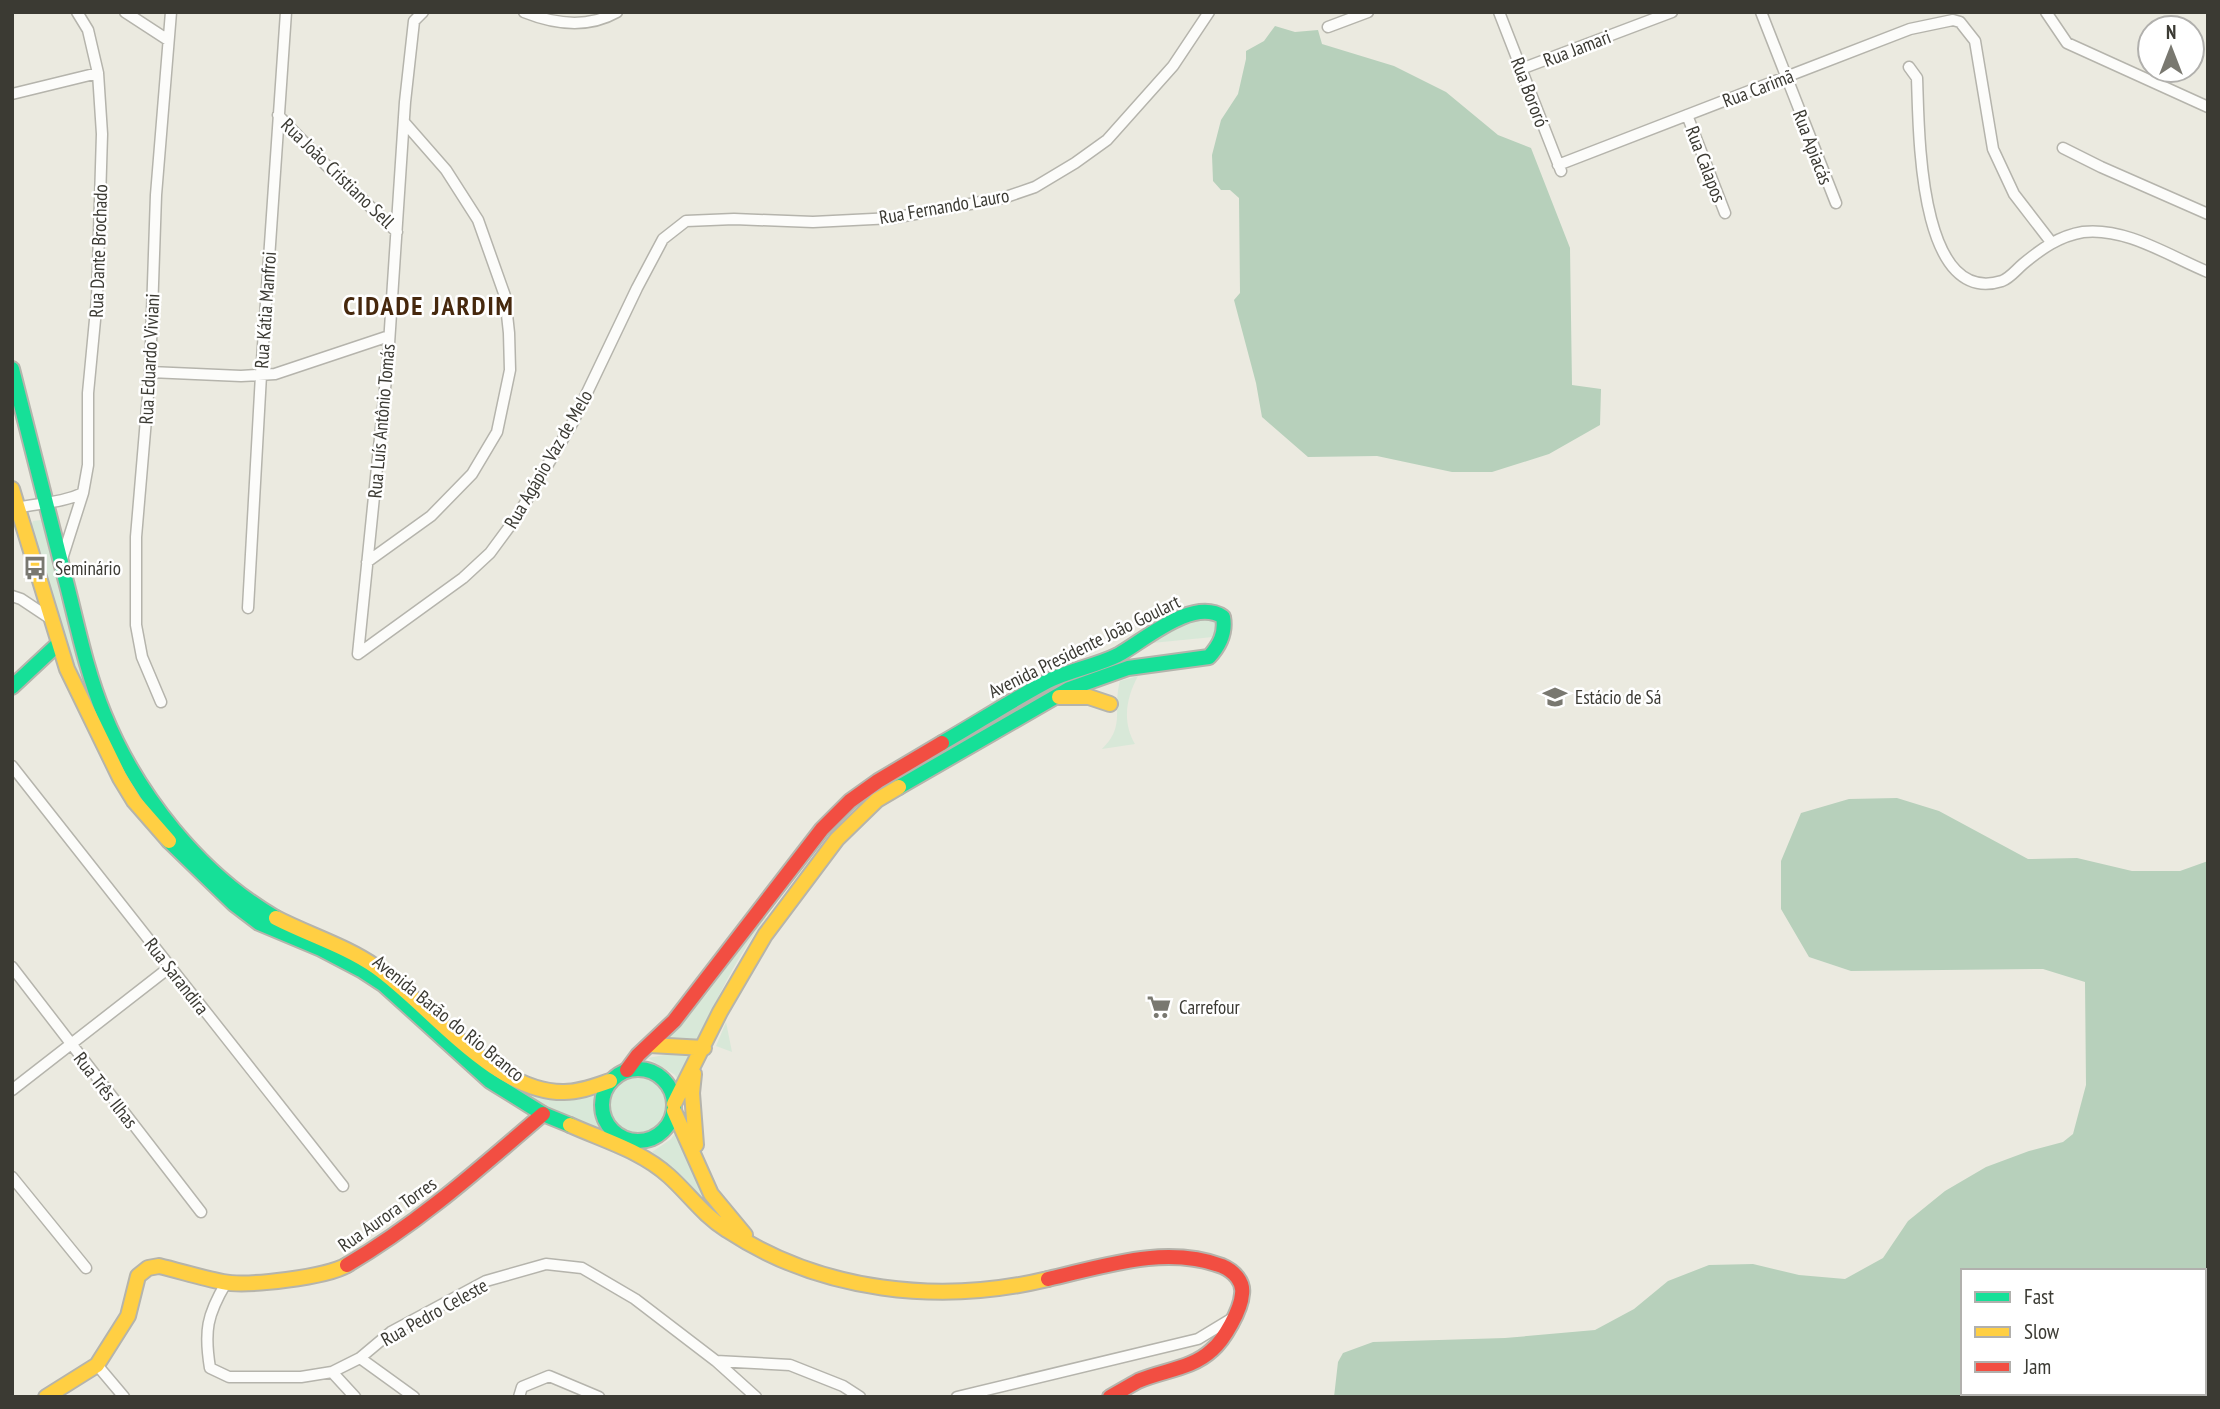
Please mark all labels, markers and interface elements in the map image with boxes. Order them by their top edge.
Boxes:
north arrow [2136,14,2206,84]
text: N [2166,20,2176,44]
street label: Rua Jamari [1540,24,1614,72]
street label: Rua Bororó [1506,54,1554,130]
street label: Rua Carimã [1719,63,1797,113]
street label: Rua Apiacás [1788,106,1838,188]
street label: Rua João Cristiano Sell [276,113,400,233]
street label: Rua Calapos [1680,122,1732,206]
street label: Rua Fernando Lauro [877,183,1011,229]
street label: Rua Dante Brochado [84,184,112,318]
street label: Rua Kátia Manfroi [249,251,281,369]
district label: CIDADE JARDIM [343,289,515,322]
street label: Rua Eduardo Viviani [134,293,164,425]
street label: Rua Luís Antônio Tomás [362,343,400,499]
street label: Rua Agápio Vaz de Melo [499,385,597,533]
bus stop icon: Seminário [21,554,49,582]
place label: Seminário [55,556,121,580]
street label: Avenida Presidente João Goulart [984,589,1184,703]
school or university icon: Estácio de Sá [1541,683,1569,711]
place label: Estácio de Sá [1575,685,1661,709]
street label: Rua Sarandira [140,933,214,1019]
street label: Avenida Barão do Rio Branco [368,949,530,1087]
supermarket icon: Carrefour [1145,993,1173,1021]
place label: Carrefour [1179,995,1240,1019]
street label: Rua Três Ilhas [69,1047,143,1133]
street label: Rua Aurora Torres [333,1171,441,1257]
legend [1961,1269,2206,1395]
street label: Rua Pedro Celeste [377,1273,492,1351]
text: Fast [2024,1283,2054,1310]
text: Slow [2024,1318,2060,1345]
text: Jam [2023,1353,2051,1380]

